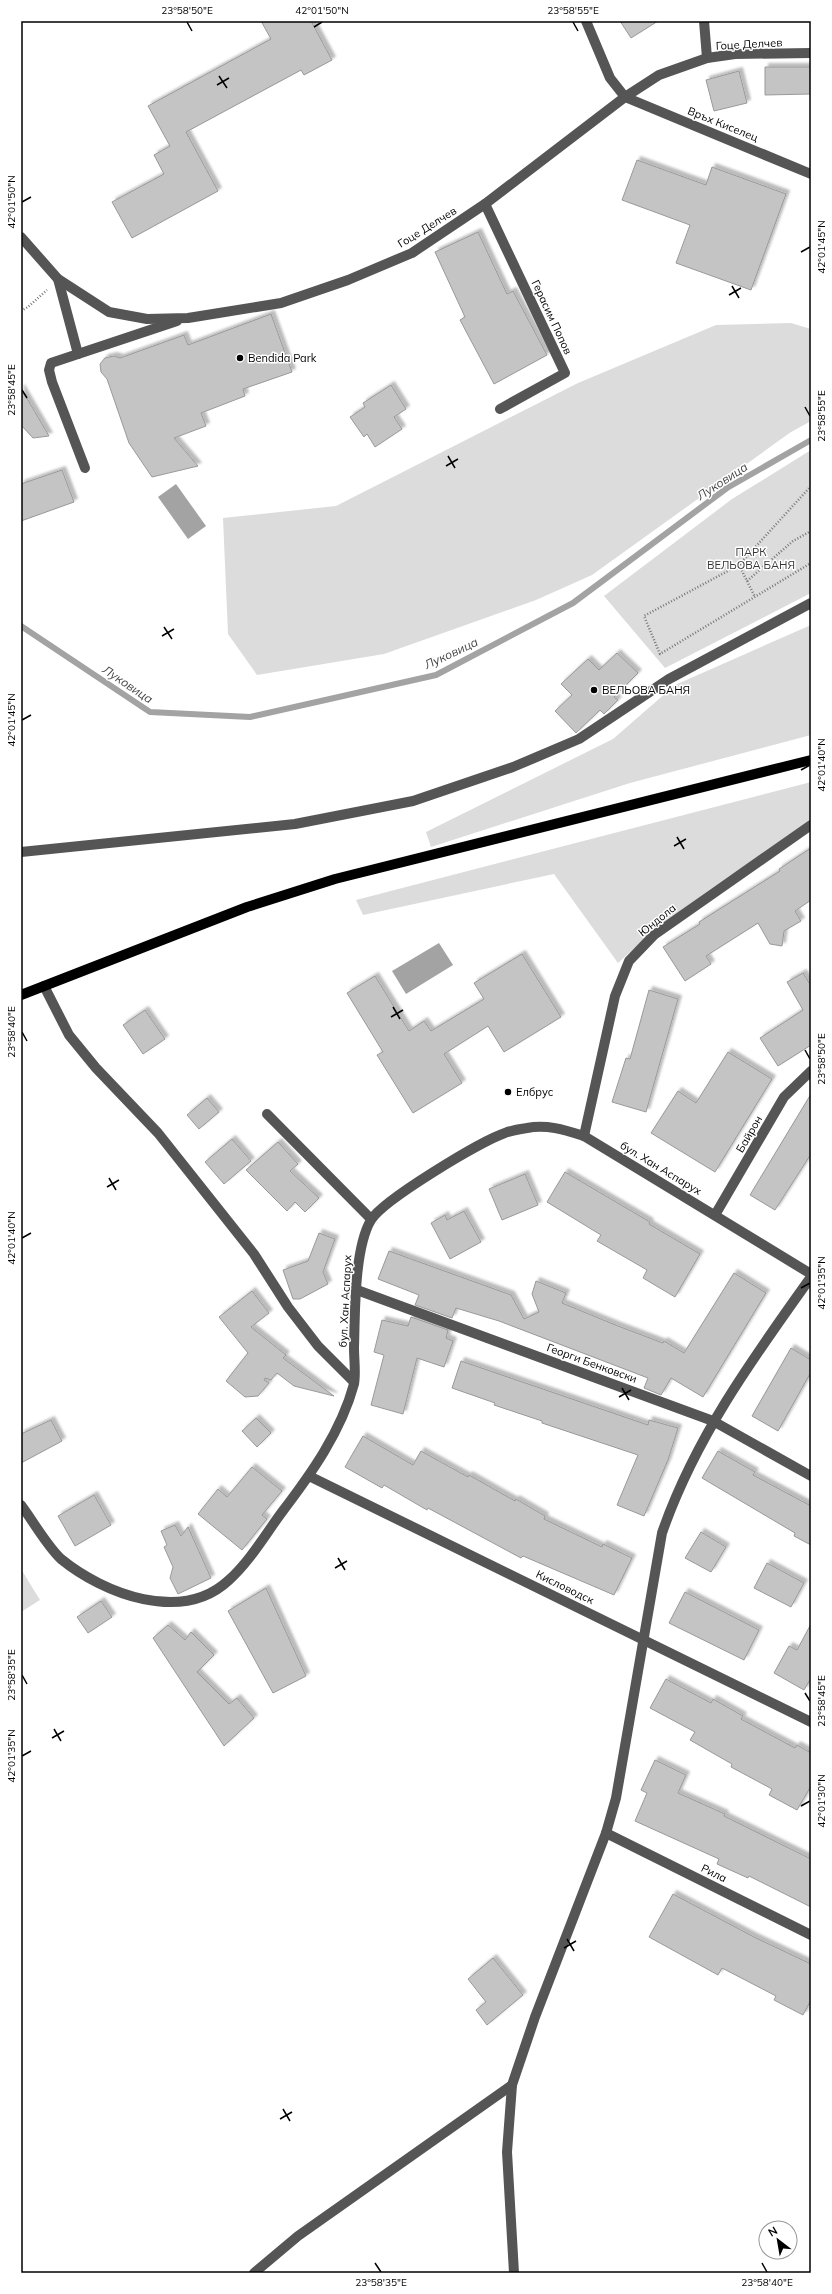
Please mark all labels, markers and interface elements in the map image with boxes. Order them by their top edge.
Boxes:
text: 23°58'50"E [161,4,213,17]
text: 42°01'50"N [295,4,349,17]
text: 23°58'55"E [547,4,599,17]
street label: Гоце Делчев [715,35,783,53]
street label: Връх Киселец [686,104,761,145]
text: 42°01'50"N [5,175,18,229]
street label: Гоце Делчев [395,203,459,251]
text: 42°01'45"N [815,220,828,274]
street label: Герасим Попов [529,278,575,356]
place label: Bendida Park [248,351,317,365]
marker: Bendida Park [235,353,245,363]
text: 23°58'45"E [5,364,18,416]
text: 23°58'55"E [815,390,828,442]
water label: Луковица [693,459,750,504]
park label: ПАРК ВЕЛЬОВА БАНЯ [707,545,795,572]
water label: Луковица [421,634,480,672]
water label: Луковица [99,661,156,706]
place label: ВЕЛЬОВА БАНЯ [602,683,690,697]
marker: ВЕЛЬОВА БАНЯ [589,685,599,695]
text: 42°01'45"N [5,693,18,747]
text: 42°01'40"N [815,738,828,792]
street label: Юндола [635,901,679,939]
text: 23°58'40"E [5,1006,18,1058]
text: 23°58'50"E [815,1033,828,1085]
place label: Елбрус [516,1085,554,1099]
marker: Елбрус [503,1087,513,1097]
street label: Байрон [733,1113,765,1155]
street label: бул. Хан Аспарух [618,1138,704,1198]
text: 42°01'40"N [5,1211,18,1265]
street label: бул. Хан Аспарух [336,1254,354,1348]
text: 42°01'35"N [815,1256,828,1310]
street label: Георги Бенковски [545,1340,639,1386]
street label: Кисловодск [534,1567,596,1607]
text: 23°58'35"E [5,1649,18,1701]
text: 23°58'45"E [815,1675,828,1727]
text: 42°01'35"N [5,1729,18,1783]
text: 42°01'30"N [815,1774,828,1828]
street label: Рила [699,1861,729,1885]
north arrow [758,2220,798,2260]
text: N [766,2223,780,2240]
text: 23°58'35"E [355,2276,407,2289]
text: 23°58'40"E [741,2276,793,2289]

